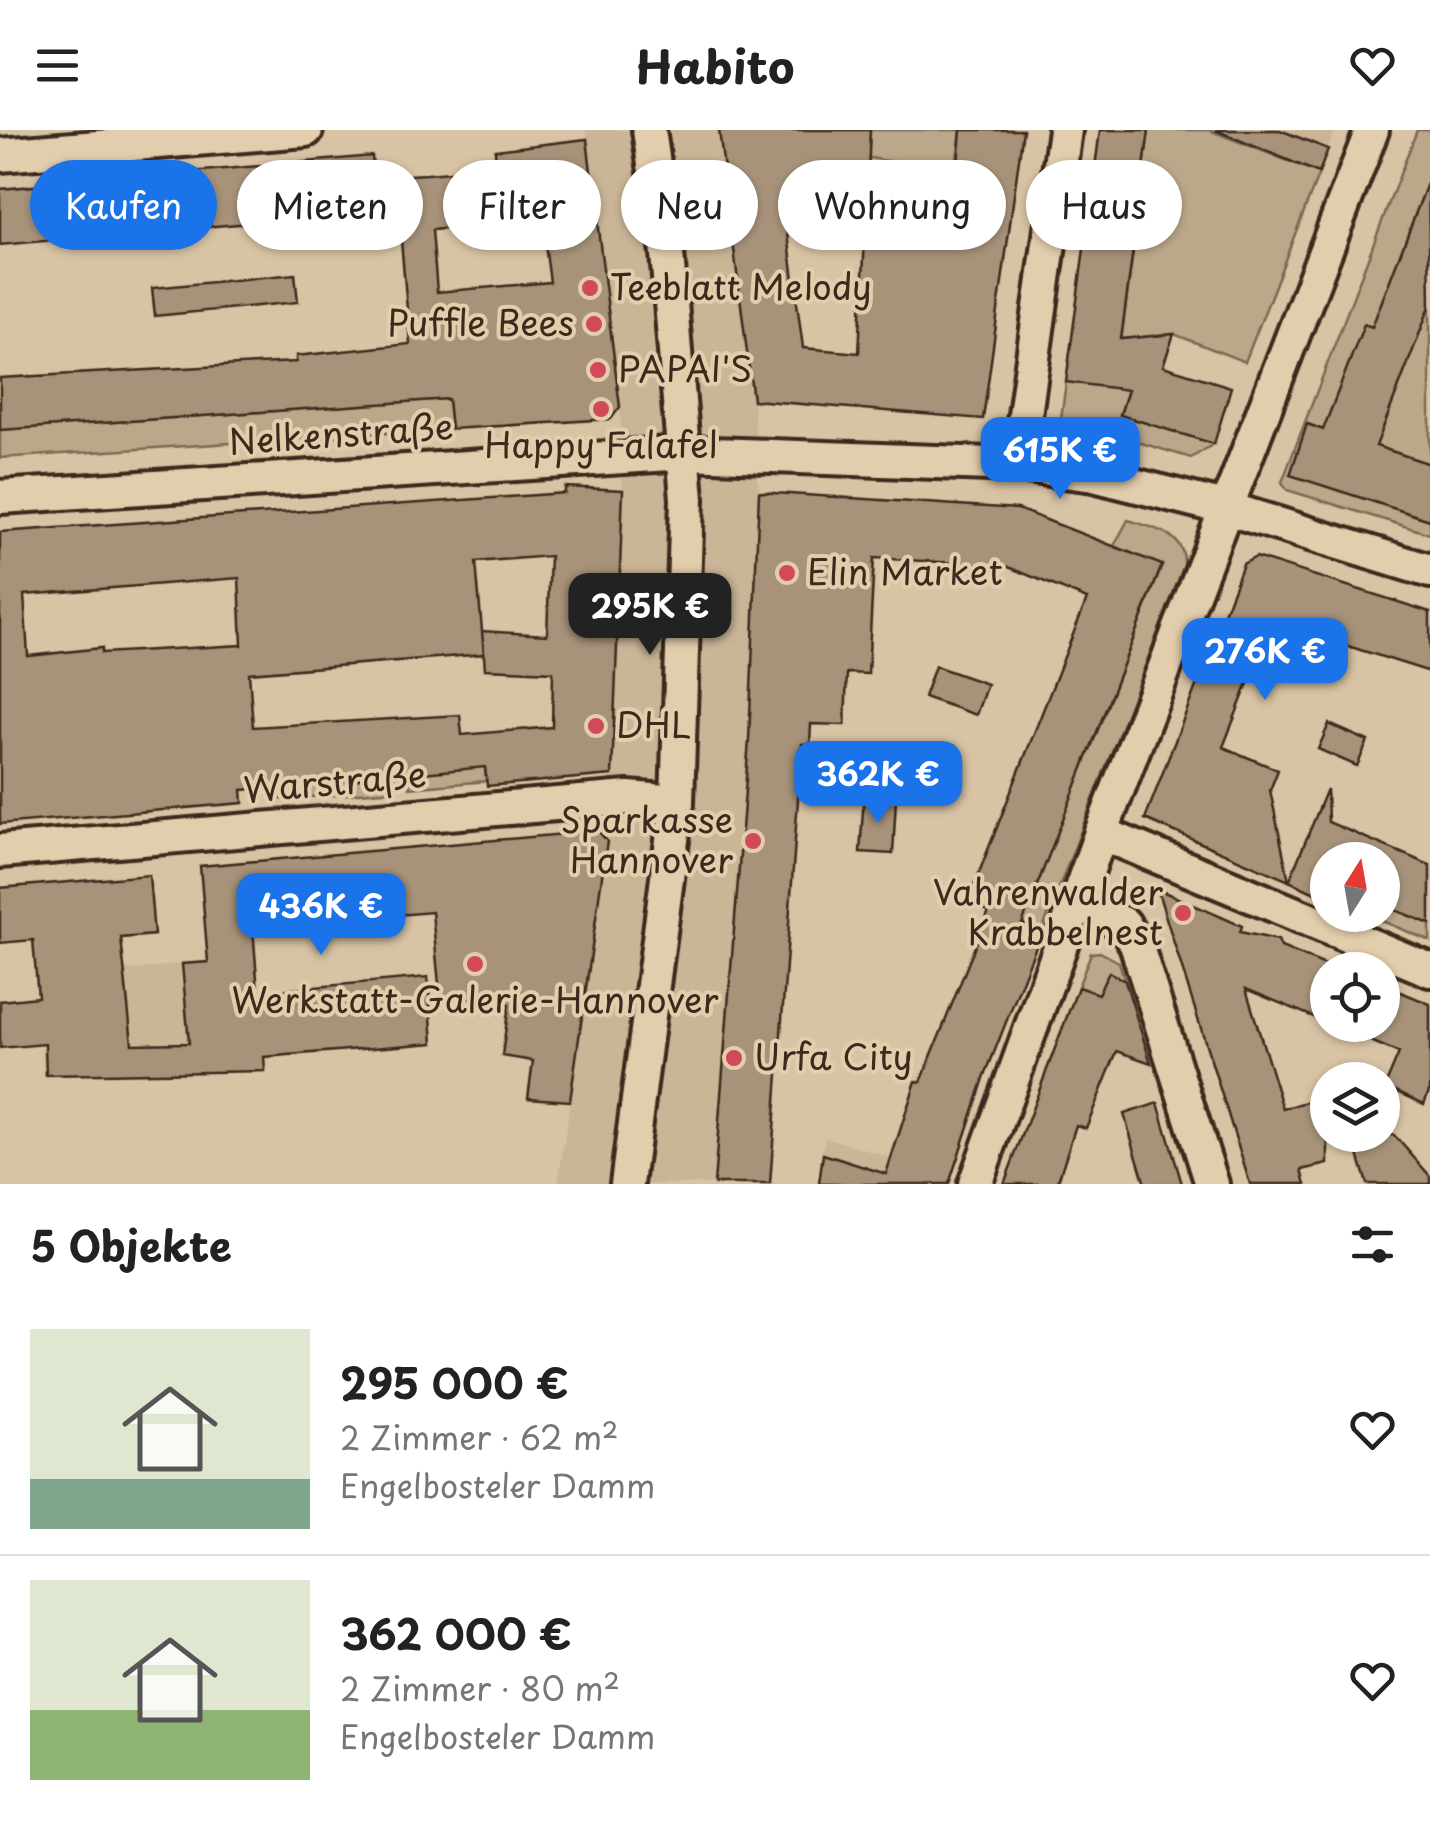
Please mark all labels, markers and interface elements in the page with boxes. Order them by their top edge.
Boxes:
text: Habito [636,31,794,99]
icon: menu [30,38,85,93]
icon: heart [1345,38,1400,93]
chip: Kaufen [30,160,217,250]
chip: Mieten [237,160,423,250]
chip: Filter [443,160,601,250]
chip: Neu [621,160,758,250]
chip: Wohnung [778,160,1006,250]
chip: Haus [1026,160,1182,250]
place label: Teeblatt Melody [610,259,872,312]
marker: Teeblatt Melody [579,277,601,299]
place label: Puffle Bees [387,295,574,348]
marker: Puffle Bees [583,313,605,335]
place label: PAPAI'S [618,341,752,394]
marker: PAPAI'S [587,359,609,381]
street label: Nelkenstraße [227,398,455,467]
marker: Happy Falafel [590,398,612,420]
place label: Happy Falafel [484,417,718,470]
pin: 615K € [979,417,1141,502]
text: 615K € [1003,425,1117,473]
place label: Elin Market [807,544,1003,597]
marker: Elin Market [776,562,798,584]
pin: 295K € [569,573,731,658]
text: 295K € [590,581,710,629]
pin: 276K € [1184,618,1346,703]
text: 276K € [1204,626,1326,674]
place label: DHL [616,697,691,750]
marker: DHL [585,715,607,737]
pin: 362K € [797,741,959,826]
street label: Warstraße [241,746,428,815]
text: 362K € [816,749,940,797]
place label: Sparkasse Hannover [560,792,733,885]
marker: Sparkasse Hannover [742,830,764,852]
north arrow [1310,842,1400,932]
map controls [1310,842,1400,1152]
place label: Vahrenwalder Krabbelnest [933,864,1163,957]
pin: 436K € [240,873,402,958]
text: 436K € [259,881,383,929]
marker: Vahrenwalder Krabbelnest [1172,902,1194,924]
button: locate [1310,952,1400,1042]
marker: Werkstatt-Galerie-Hannover [464,953,486,975]
place label: Werkstatt-Galerie-Hannover [232,972,718,1025]
place label: Urfa City [754,1029,913,1082]
marker: Urfa City [723,1047,745,1069]
button: layers [1310,1062,1400,1152]
text: 5 Objekte [30,1213,232,1276]
icon: filters [1345,1217,1400,1272]
text: 295 000 € [340,1350,569,1413]
icon: home [110,1369,230,1489]
icon: heart [1345,1402,1400,1457]
text: 2 Zimmer · 62 m² [340,1413,618,1461]
text: Engelbosteler Damm [340,1461,655,1509]
text: 362 000 € [340,1601,572,1664]
icon: home [110,1620,230,1740]
icon: heart [1345,1653,1400,1708]
text: 2 Zimmer · 80 m² [340,1664,620,1712]
text: Engelbosteler Damm [340,1712,655,1760]

